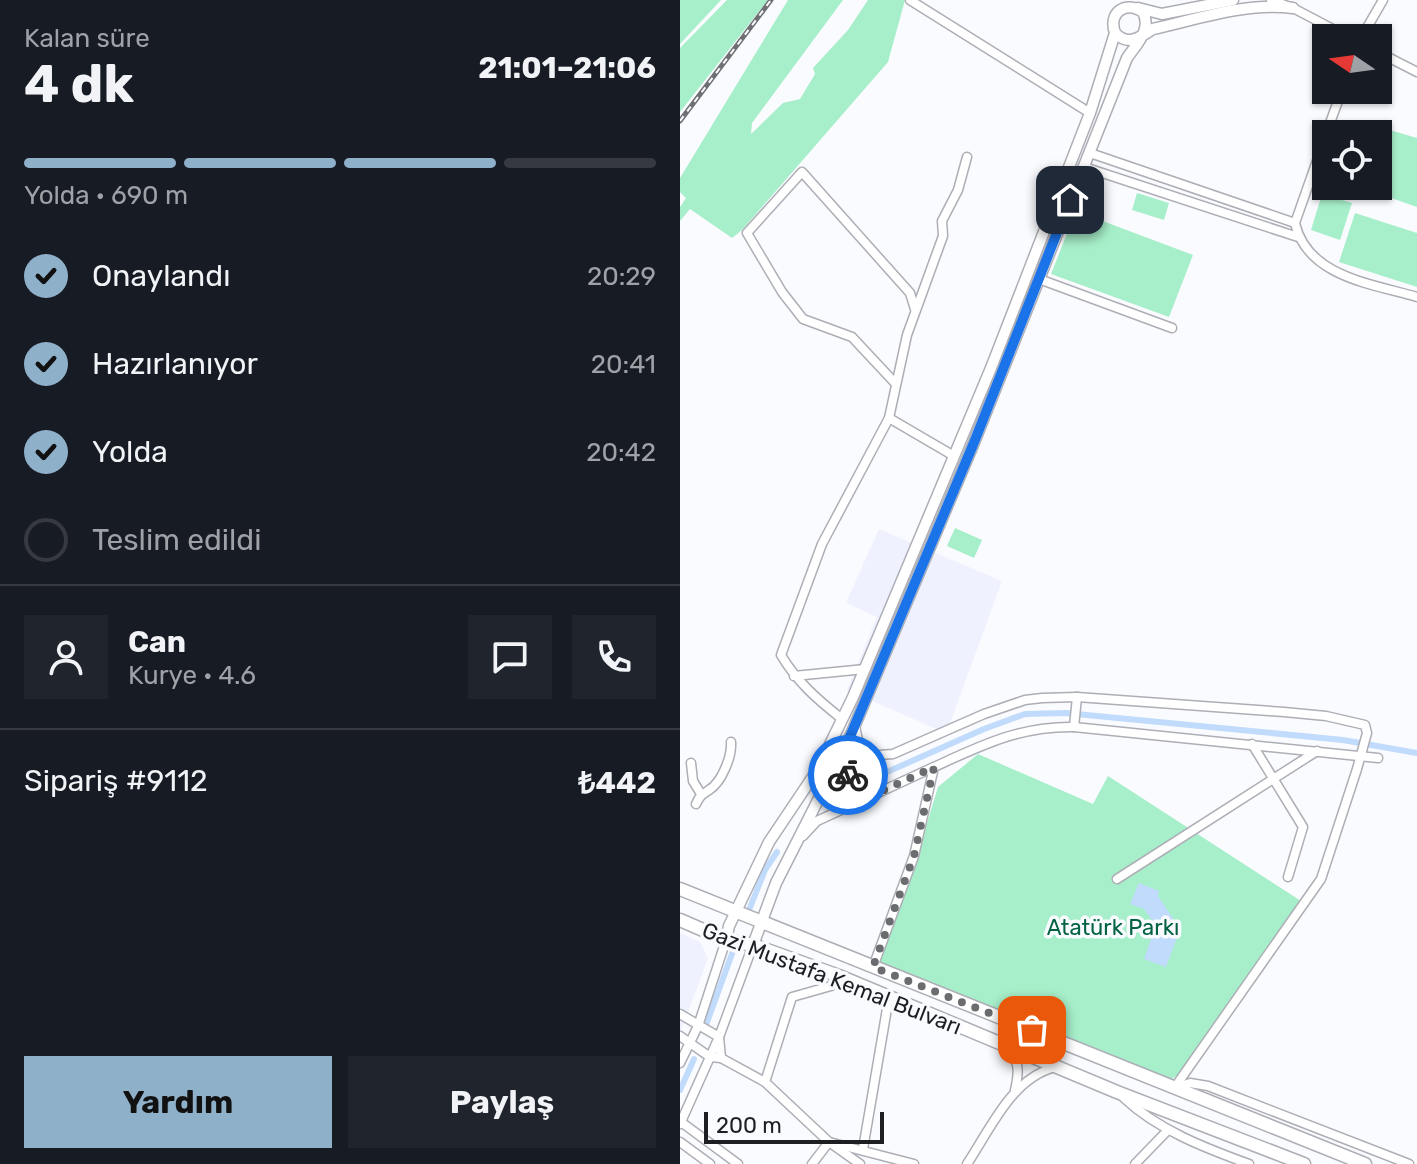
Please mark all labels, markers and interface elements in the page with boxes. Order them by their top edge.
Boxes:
text: Kalan süre [24,23,150,54]
north arrow [1312,24,1392,104]
map controls [1312,24,1392,200]
text: 21:01–21:06 [478,50,656,86]
text: 4 dk [24,53,134,115]
button: locate [1312,120,1392,200]
pin [1036,166,1104,234]
icon: home [1048,178,1092,222]
text: Yolda · 690 m [24,180,188,211]
icon: check [24,254,68,298]
text: Onaylandı [92,258,230,294]
text: 20:29 [587,261,656,292]
icon: check [24,342,68,386]
text: Hazırlanıyor [92,346,258,382]
text: 20:41 [591,349,656,380]
icon: check [24,430,68,474]
text: Yolda [92,434,168,470]
text: 20:42 [586,437,656,468]
text: Teslim edildi [92,522,261,558]
button: person [24,615,108,699]
button: chat [468,615,552,699]
button: phone [572,615,656,699]
text: Can [128,624,186,660]
text: Kurye · 4.6 [128,660,256,691]
courier [808,735,888,815]
icon: bike [826,753,870,797]
text: Sipariş #9112 [24,763,208,799]
text: ₺442 [578,765,656,801]
park label: Atatürk Parkı [1047,914,1179,941]
street label: Gazi Mustafa Kemal Bulvarı [698,916,965,1040]
pin [998,996,1066,1064]
icon: bag [1010,1008,1054,1052]
button: Yardım [24,1056,332,1148]
button: Paylaş [348,1056,656,1148]
scale bar [704,1108,884,1144]
text: 200 m [716,1112,782,1139]

